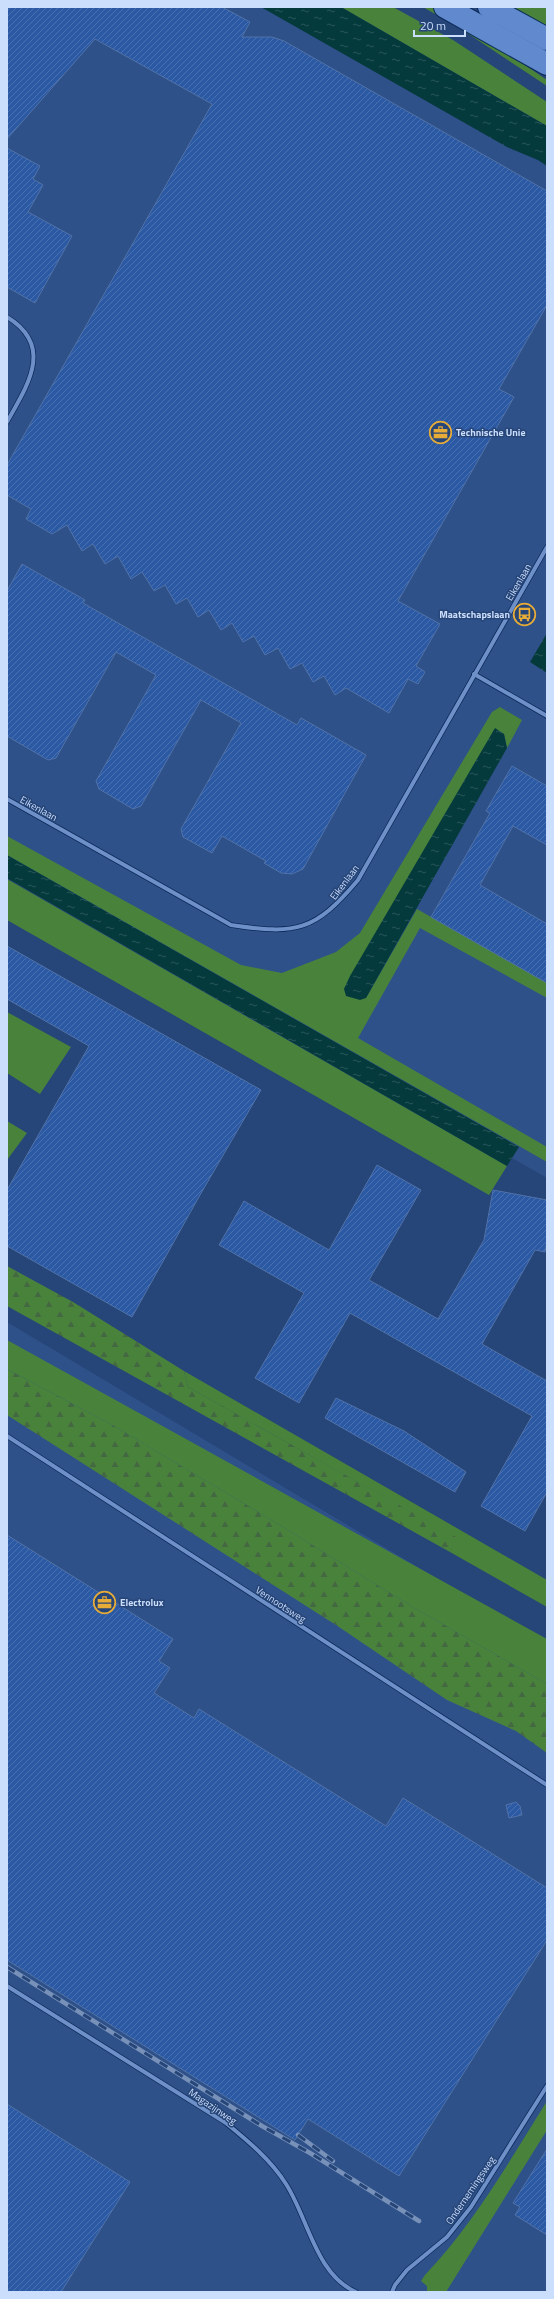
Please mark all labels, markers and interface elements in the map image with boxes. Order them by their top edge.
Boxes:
scale bar [414,12,465,38]
text: 20 m [420,16,446,35]
office icon: Technische Unie [427,419,453,445]
place label: Technische Unie [456,425,525,440]
street label: Eikenlaan [502,561,535,604]
bus stop icon: Maatschapslaan [512,601,538,627]
place label: Maatschapslaan [439,607,510,622]
street label: Eikenlaan [17,792,60,825]
street label: Eikenlaan [326,862,363,903]
street label: Vennootsweg [252,1582,309,1626]
office icon: Electrolux [92,1589,118,1615]
place label: Electrolux [120,1595,164,1610]
street label: Magazijnweg [185,2085,240,2128]
street label: Ondernemingsweg [442,2153,499,2227]

